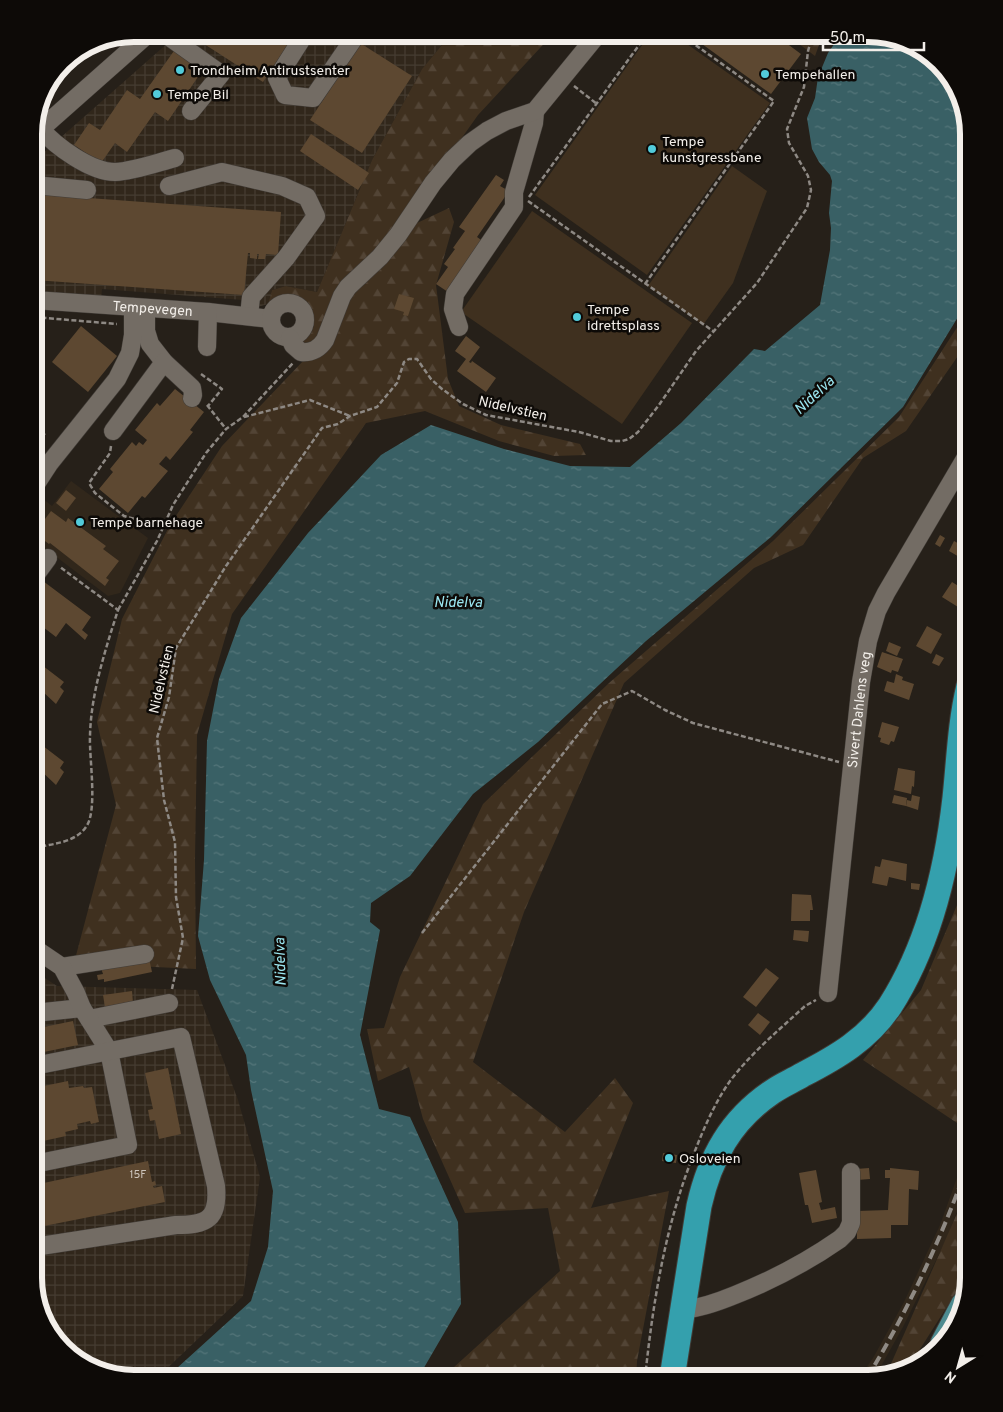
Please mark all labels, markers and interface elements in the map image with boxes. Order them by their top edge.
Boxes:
scale bar [823,20,924,52]
text: 50 m [830,29,865,48]
place label: Trondheim Antirustsenter [190,63,351,80]
marker: Trondheim Antirustsenter [174,64,186,76]
place label: Tempehallen [775,67,856,84]
marker: Tempehallen [759,68,771,80]
place label: Tempe Bil [167,87,229,104]
marker: Tempe Bil [151,88,163,100]
place label: Tempe kunstgressbane [662,134,762,167]
marker: Tempe kunstgressbane [646,143,658,155]
street label: Tempevegen [112,298,193,321]
place label: Tempe idrettsplass [587,302,660,335]
marker: Tempe idrettsplass [571,311,583,323]
water label: Nidelva [791,372,839,420]
street label: Nidelvstien [477,393,549,426]
place label: Tempe barnehage [90,515,203,532]
marker: Tempe barnehage [74,516,86,528]
water label: Nidelva [434,594,482,613]
street label: Nidelvstien [146,643,179,715]
street label: Sivert Dahlens veg [845,650,876,769]
water label: Nidelva [271,937,292,986]
place label: Osloveien [679,1151,741,1168]
marker: Osloveien [663,1152,675,1164]
house number: 15F [129,1168,147,1182]
north arrow [933,1342,983,1392]
text: N [942,1366,960,1386]

